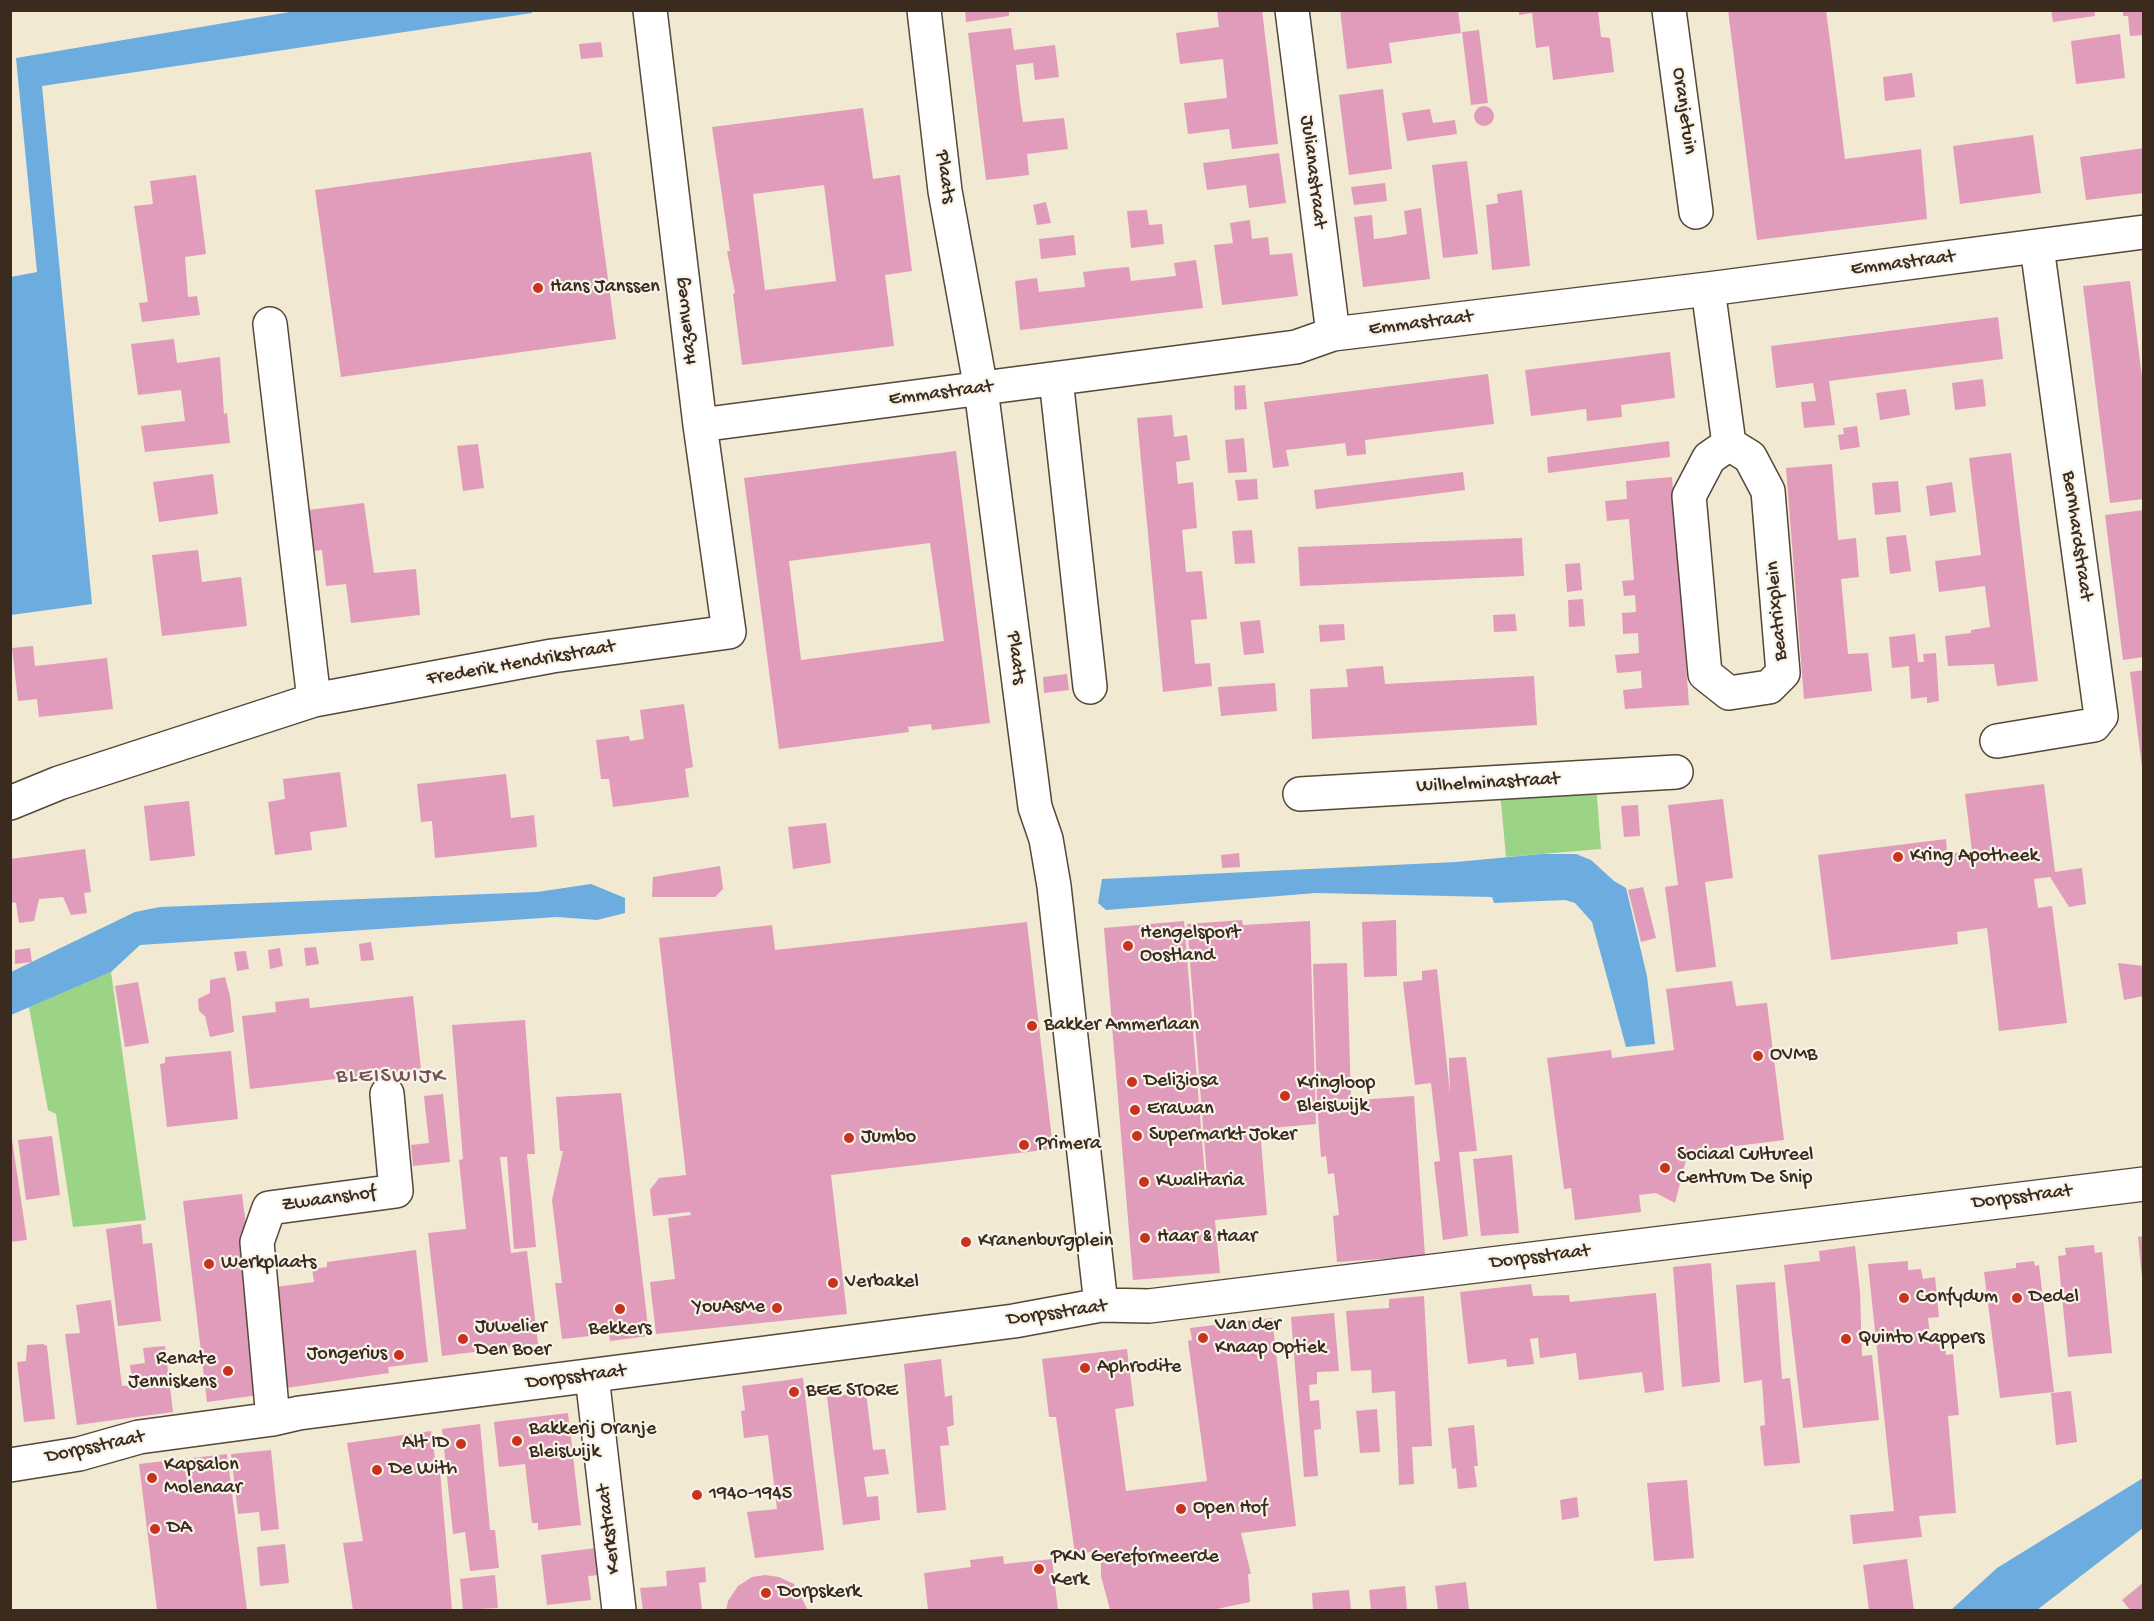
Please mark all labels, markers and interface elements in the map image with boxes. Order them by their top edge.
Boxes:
street label: Oranjetuin [1665,66,1701,156]
street label: Julianastraat [1293,114,1331,230]
street label: Plaats [928,149,960,205]
street label: Emmastraat [1849,246,1957,282]
place label: Hans Janssen [550,276,660,300]
street label: Hazenweg [670,276,704,366]
marker: Hans Janssen [531,281,545,295]
street label: Emmastraat [1367,306,1475,342]
street label: Emmastraat [887,376,995,412]
street label: Bernhardstraat [2055,470,2097,602]
street label: Beatrixplein [1762,560,1794,662]
street label: Plaats [1000,630,1030,686]
street label: Frederik Hendrikstraat [425,636,617,692]
street label: Wilhelminastraat [1416,768,1560,800]
place label: Kring Apotheek [1910,845,2039,869]
marker: Kring Apotheek [1891,850,1905,864]
place label: Hengelsport Oostland [1140,922,1240,969]
marker: Hengelsport Oostland [1121,939,1135,953]
place label: Bakker Ammerlaan [1044,1014,1199,1038]
marker: Bakker Ammerlaan [1025,1019,1039,1033]
place label: OVMB [1770,1044,1817,1068]
marker: OVMB [1751,1049,1765,1063]
district label: BLEISWIJK [336,1065,446,1091]
place label: Deliziosa [1144,1070,1218,1094]
place label: Kringloop Bleiswijk [1297,1072,1375,1119]
marker: Deliziosa [1125,1075,1139,1089]
marker: Kringloop Bleiswijk [1278,1089,1292,1103]
place label: Erawan [1147,1098,1214,1122]
marker: Erawan [1128,1103,1142,1117]
place label: Supermarkt Joker [1149,1124,1296,1148]
place label: Jumbo [861,1126,916,1150]
marker: Supermarkt Joker [1130,1129,1144,1143]
marker: Jumbo [842,1131,856,1145]
place label: Primera [1036,1133,1101,1157]
marker: Primera [1017,1138,1031,1152]
place label: Sociaal Cultureel Centrum De Snip [1677,1144,1813,1191]
marker: Sociaal Cultureel Centrum De Snip [1658,1161,1672,1175]
place label: Kwalitaria [1156,1170,1244,1194]
marker: Kwalitaria [1137,1175,1151,1189]
street label: Dorpsstraat [1971,1180,2073,1216]
street label: Zwaanshof [280,1182,378,1218]
place label: Haar & Haar [1157,1226,1257,1250]
place label: Kranenburgplein [978,1230,1113,1254]
marker: Haar & Haar [1138,1231,1152,1245]
marker: Kranenburgplein [959,1235,973,1249]
street label: Dorpsstraat [1489,1240,1591,1276]
place label: Werkplaats [221,1252,316,1276]
marker: Werkplaats [202,1257,216,1271]
place label: Verbakel [845,1271,919,1295]
marker: Verbakel [826,1276,840,1290]
place label: Confydum [1916,1286,1998,1310]
place label: Dedel [2029,1286,2079,1310]
marker: Confydum [1897,1291,1911,1305]
marker: Dedel [2010,1291,2024,1305]
street label: Dorpsstraat [1005,1295,1109,1333]
place label: YouAsMe [693,1296,765,1320]
marker: YouAsMe [770,1301,784,1315]
marker: Bekkers [613,1302,627,1316]
place label: Van der Knaap Optiek [1215,1314,1326,1361]
place label: Juwelier Den Boer [475,1316,551,1363]
place label: Bekkers [588,1318,652,1342]
place label: Quinto Kappers [1858,1327,1985,1351]
marker: Van der Knaap Optiek [1196,1331,1210,1345]
marker: Juwelier Den Boer [456,1332,470,1346]
marker: Quinto Kappers [1839,1332,1853,1346]
place label: Jongerius [307,1343,387,1367]
place label: Renate Jenniskens [128,1348,216,1395]
marker: Jongerius [392,1348,406,1362]
place label: Aphrodite [1097,1356,1181,1380]
street label: Dorpsstraat [525,1360,627,1396]
marker: Aphrodite [1078,1361,1092,1375]
marker: Renate Jenniskens [221,1364,235,1378]
place label: BEE STORE [806,1380,898,1404]
marker: BEE STORE [787,1385,801,1399]
place label: Bakkerij Oranje Bleiswijk [529,1418,656,1465]
street label: Dorpsstraat [43,1426,147,1470]
place label: Alt ID [402,1432,449,1456]
marker: Bakkerij Oranje Bleiswijk [510,1434,524,1448]
marker: Alt ID [454,1437,468,1451]
place label: Kapsalon Molenaar [164,1454,242,1501]
place label: De With [389,1458,457,1482]
marker: De With [370,1463,384,1477]
marker: Kapsalon Molenaar [145,1471,159,1485]
street label: Kerkstraat [593,1483,627,1575]
place label: 1940-1945 [709,1483,792,1507]
marker: 1940-1945 [690,1488,704,1502]
place label: Open Hof [1193,1497,1267,1521]
marker: Open Hof [1174,1502,1188,1516]
place label: DA [167,1517,192,1541]
marker: DA [148,1522,162,1536]
place label: PKN Gereformeerde Kerk [1051,1546,1219,1593]
marker: PKN Gereformeerde Kerk [1032,1562,1046,1576]
place label: Dorpskerk [778,1581,861,1605]
marker: Dorpskerk [759,1586,773,1600]

